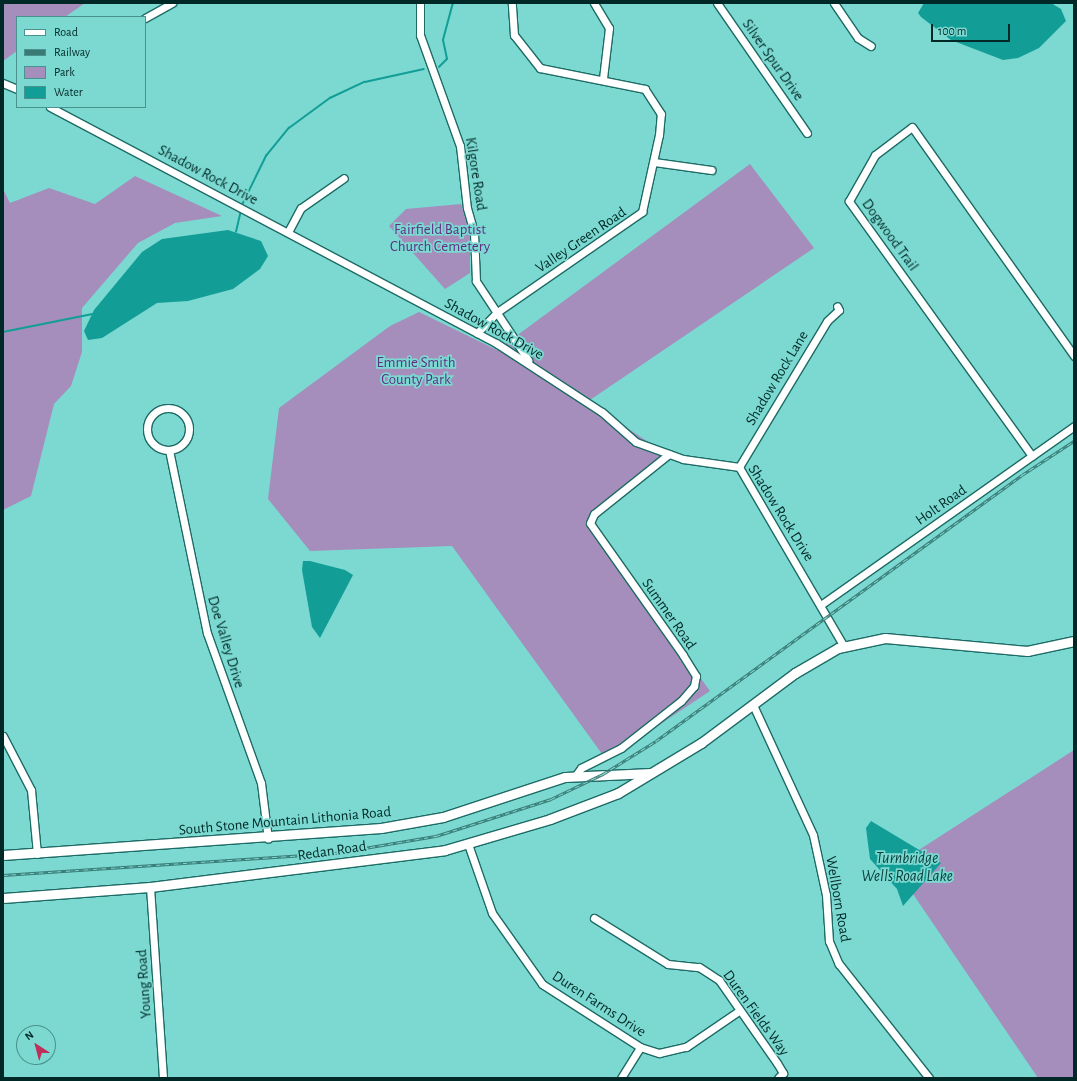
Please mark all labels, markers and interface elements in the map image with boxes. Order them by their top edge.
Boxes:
legend [16,16,146,108]
street label: Silver Spur Drive [738,16,808,104]
scale bar [933,16,1012,42]
text: 100 m [938,25,966,37]
text: Road [54,26,78,38]
text: Railway [54,46,90,58]
text: Park [54,66,75,78]
text: Water [54,86,83,98]
street label: Kilgore Road [461,136,491,212]
street label: Shadow Rock Drive [155,141,261,209]
street label: Dogwood Trail [858,195,922,275]
street label: Valley Green Road [532,203,630,277]
park label: Fairfield Baptist Church Cemetery [390,220,490,255]
street label: Shadow Rock Drive [441,294,547,364]
street label: Shadow Rock Lane [742,327,812,429]
park label: Emmie Smith County Park [376,353,456,388]
street label: Shadow Rock Drive [744,461,818,565]
street label: Holt Road [912,481,970,529]
street label: Summer Road [638,575,700,653]
street label: Doe Valley Drive [203,594,249,690]
street label: South Stone Mountain Lithonia Road [178,803,392,839]
street label: Redan Road [296,837,368,865]
water label: Turnbridge Wells Road Lake [861,848,953,886]
street label: Wellborn Road [822,855,854,943]
street label: Young Road [133,949,155,1019]
street label: Duren Farms Drive [549,967,649,1041]
street label: Duren Fields Way [719,967,793,1059]
north arrow [16,1025,56,1065]
text: N [23,1029,36,1042]

